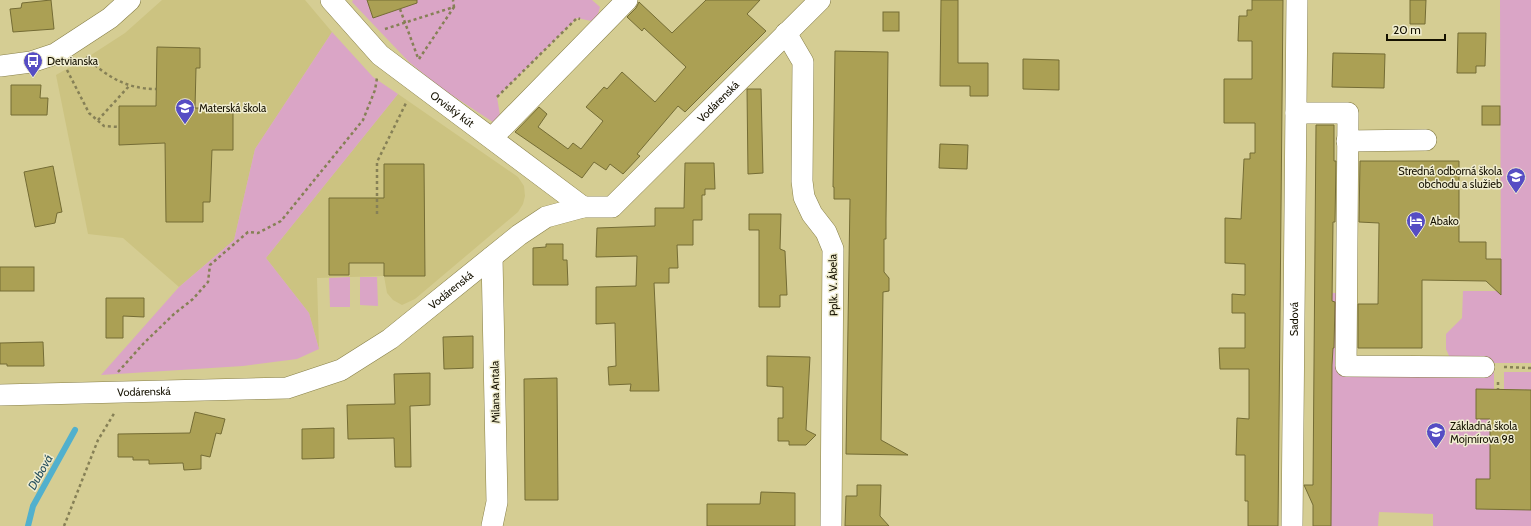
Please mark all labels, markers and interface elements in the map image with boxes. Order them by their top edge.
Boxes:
scale bar [1387,16,1445,42]
text: 20 m [1393,22,1421,37]
bus stop icon: Detvianska [22,50,44,78]
place label: Detvianska [47,54,99,68]
street label: Vodárenská [694,77,742,125]
street label: Orviský kút [427,88,477,130]
school or university icon: Materská škola [174,97,196,125]
place label: Materská škola [199,101,267,115]
place label: Stredná odborná škola obchodu a služieb [1398,164,1503,191]
school or university icon: Stredná odborná škola obchodu a služieb [1505,166,1527,194]
hotel icon: Abako [1405,210,1427,238]
place label: Abako [1430,214,1459,228]
street label: Pplk. V. Ábela [825,253,841,316]
street label: Vodárenská [426,267,476,312]
street label: Sadová [1287,301,1301,336]
street label: Milana Antala [487,360,503,423]
street label: Vodárenská [117,384,172,399]
place label: Základná škola Mojmírova 98 [1450,419,1518,446]
school or university icon: Základná škola Mojmírova 98 [1425,421,1447,449]
water label: Dubová [24,452,56,492]

